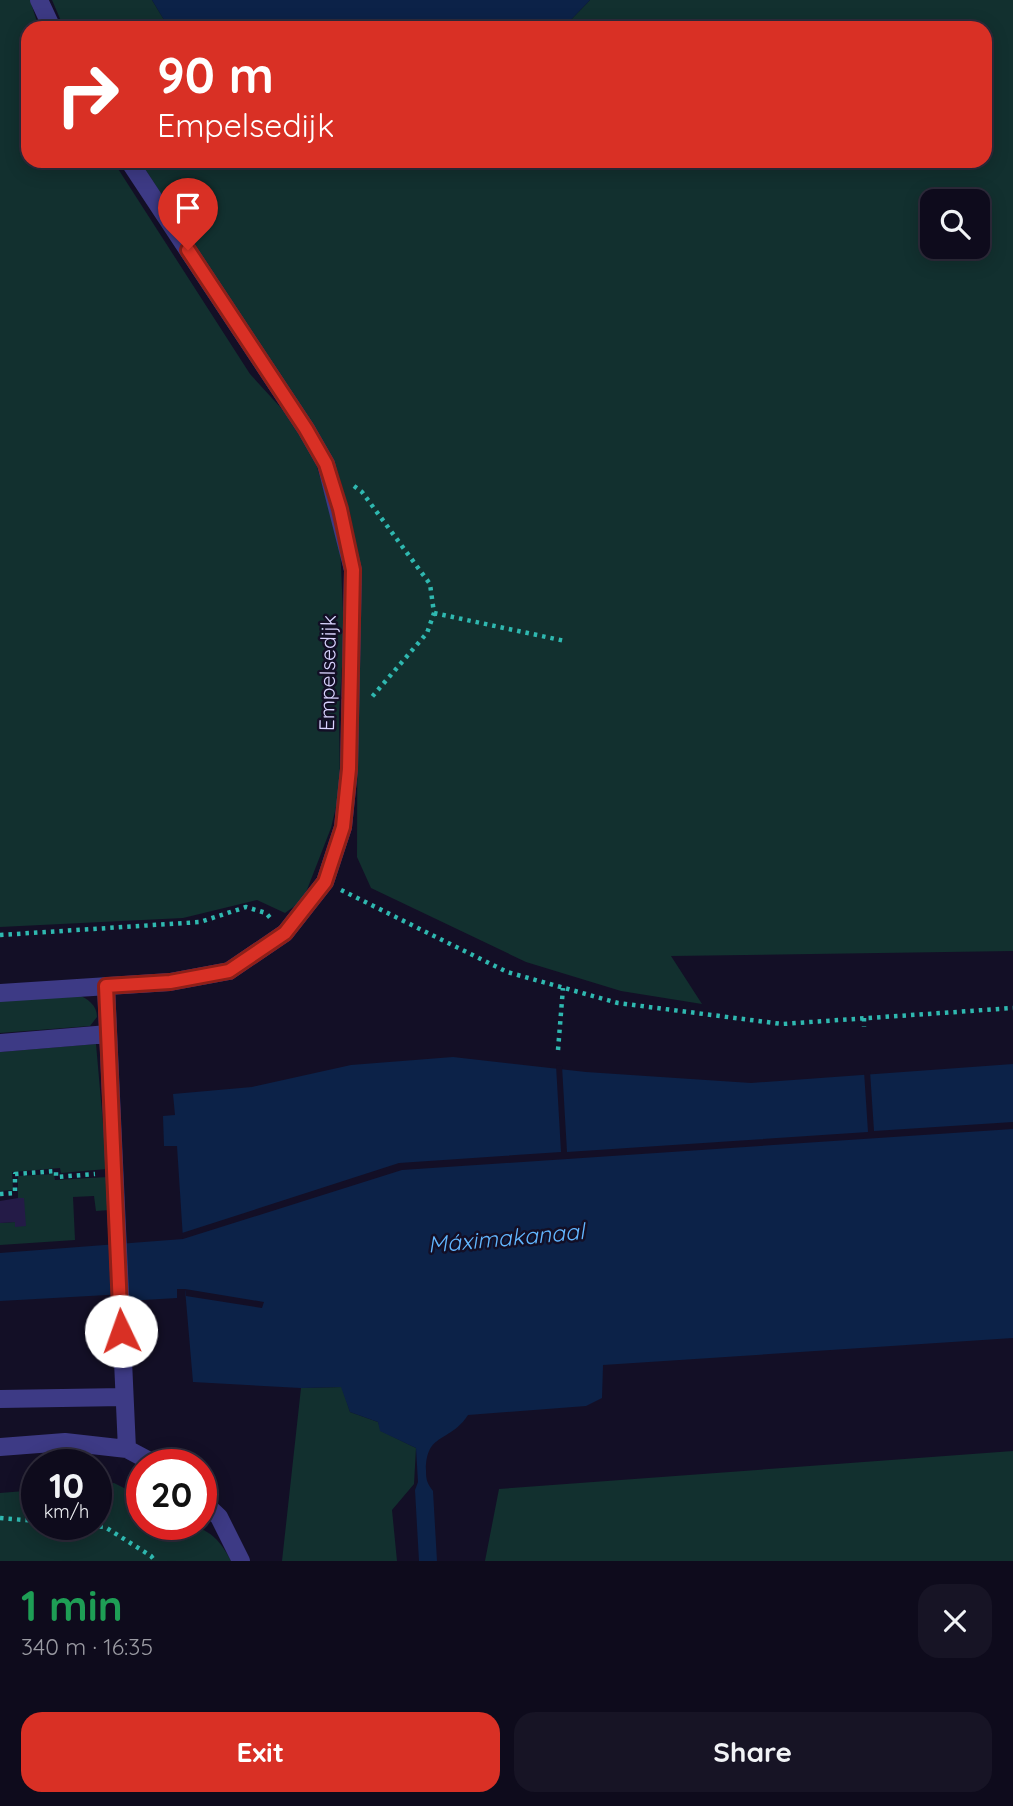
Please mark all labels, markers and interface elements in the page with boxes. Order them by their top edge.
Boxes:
text: 90 m [157,44,274,105]
icon: right [42,49,133,140]
text: Empelsedijk [157,105,334,145]
pin [158,178,218,250]
icon: arrive [169,189,207,227]
map controls [920,189,990,259]
button: search [920,189,990,259]
street label: Empelsedijk [313,615,341,731]
water label: Máximakanaal [427,1216,588,1259]
position arrow [84,1294,158,1368]
speed limit sign: 20 [126,1449,217,1540]
text: 10 [49,1463,84,1507]
text: km/h [44,1500,89,1523]
text: 1 min [21,1579,123,1632]
button: close [918,1584,992,1658]
text: 340 m · 16:35 [21,1632,153,1661]
button: Exit [21,1712,500,1792]
button: Share [514,1712,992,1792]

